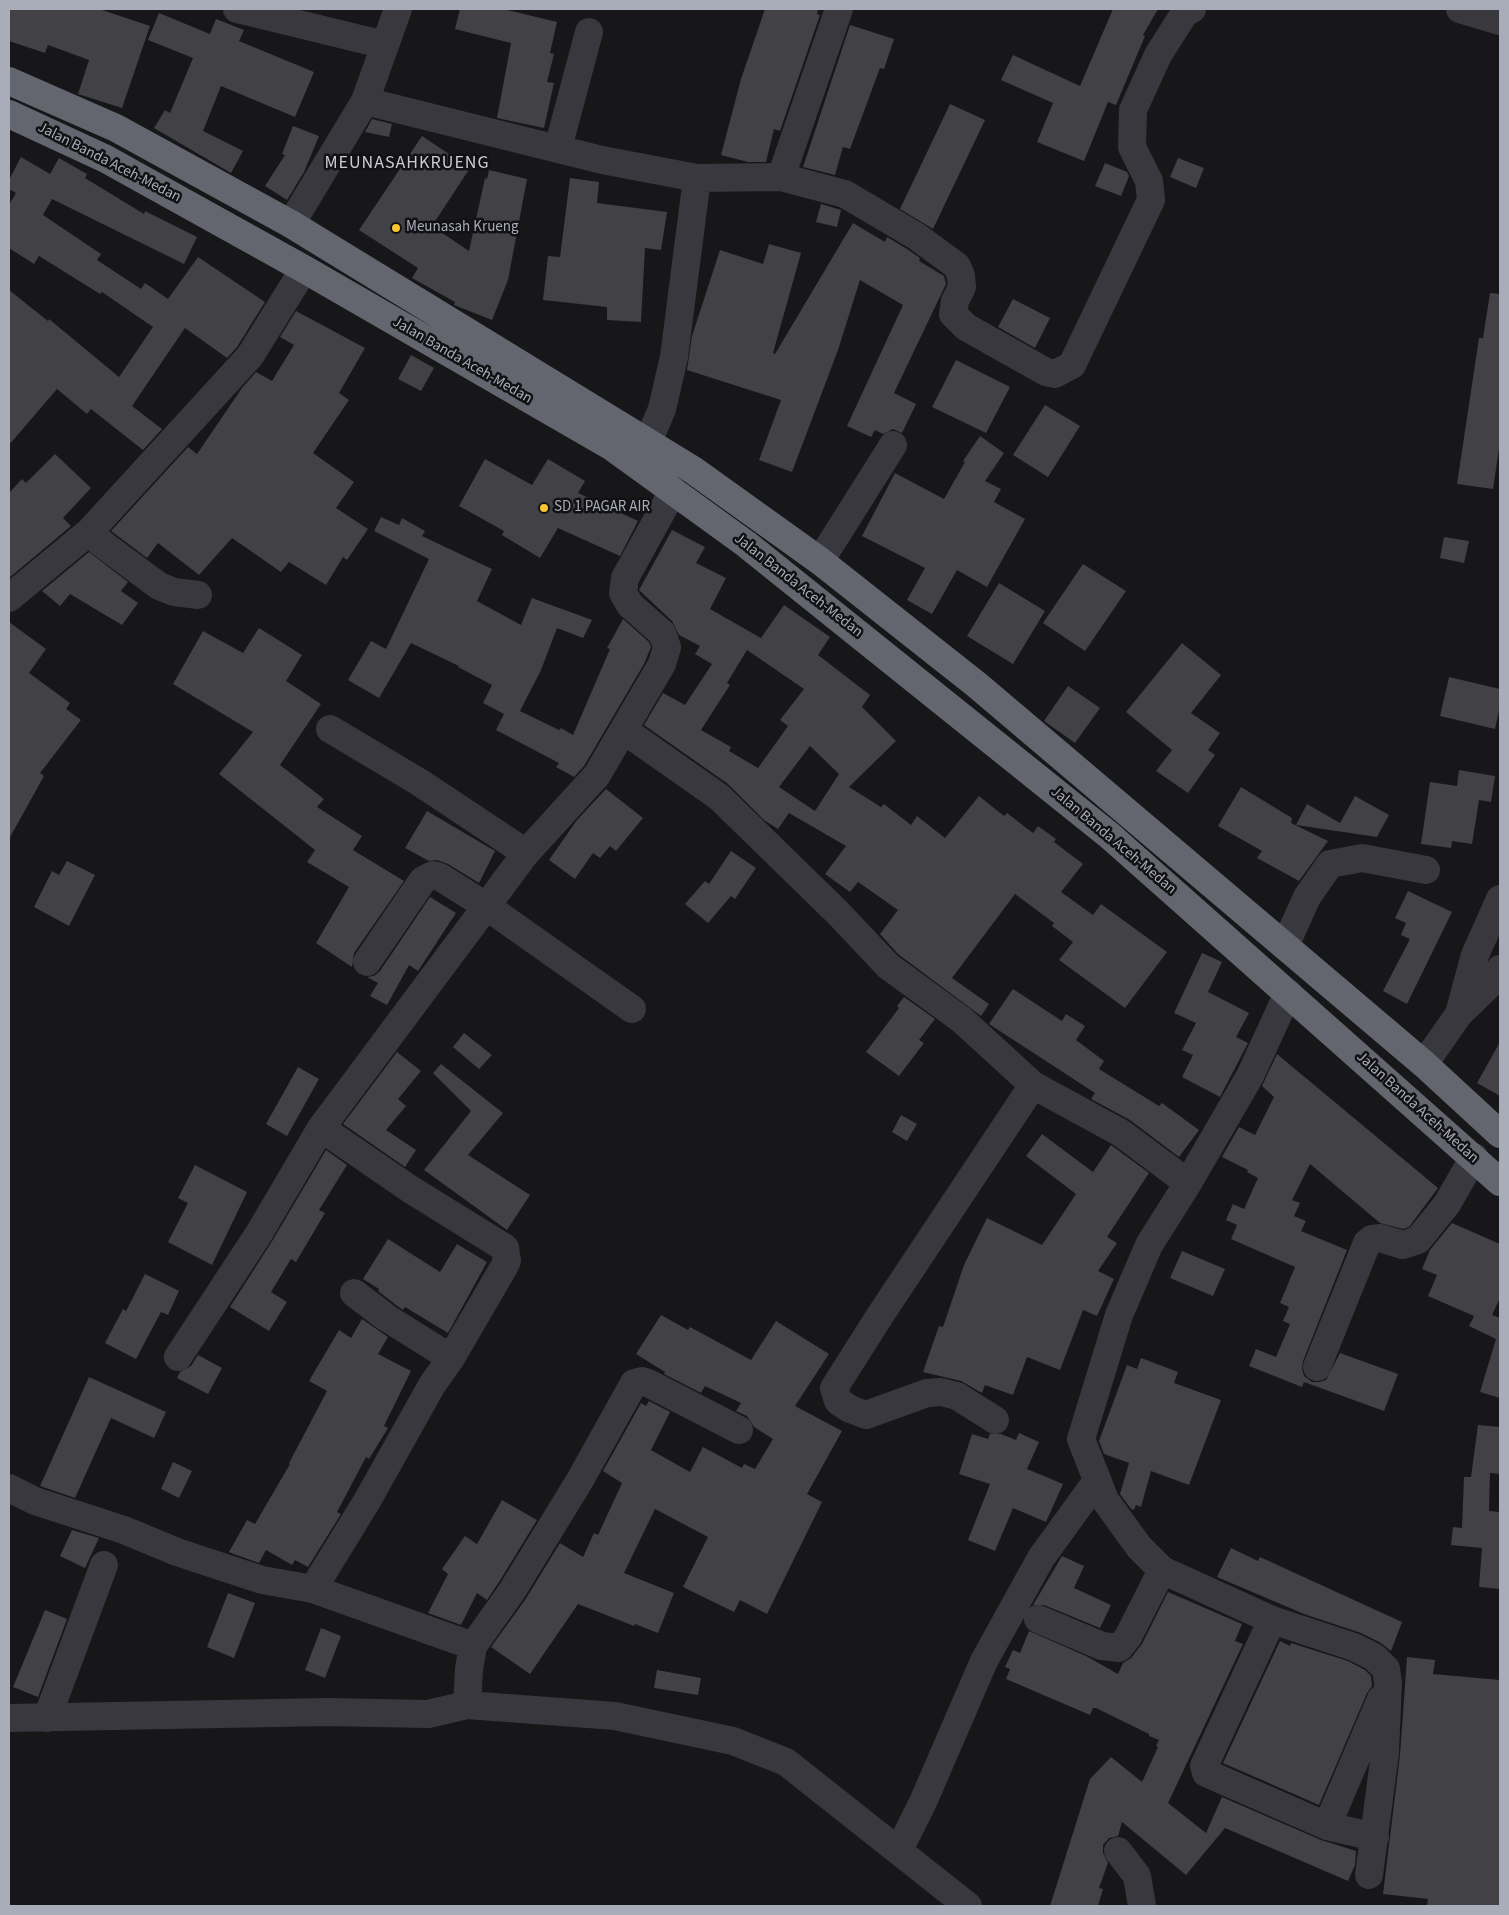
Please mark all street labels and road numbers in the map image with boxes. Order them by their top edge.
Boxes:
street label: Jalan Banda Aceh-Medan [34,119,184,207]
street label: Jalan Banda Aceh-Medan [389,314,535,408]
street label: Jalan Banda Aceh-Medan [730,530,866,642]
street label: Jalan Banda Aceh-Medan [1047,783,1179,899]
street label: Jalan Banda Aceh-Medan [1352,1048,1482,1168]

